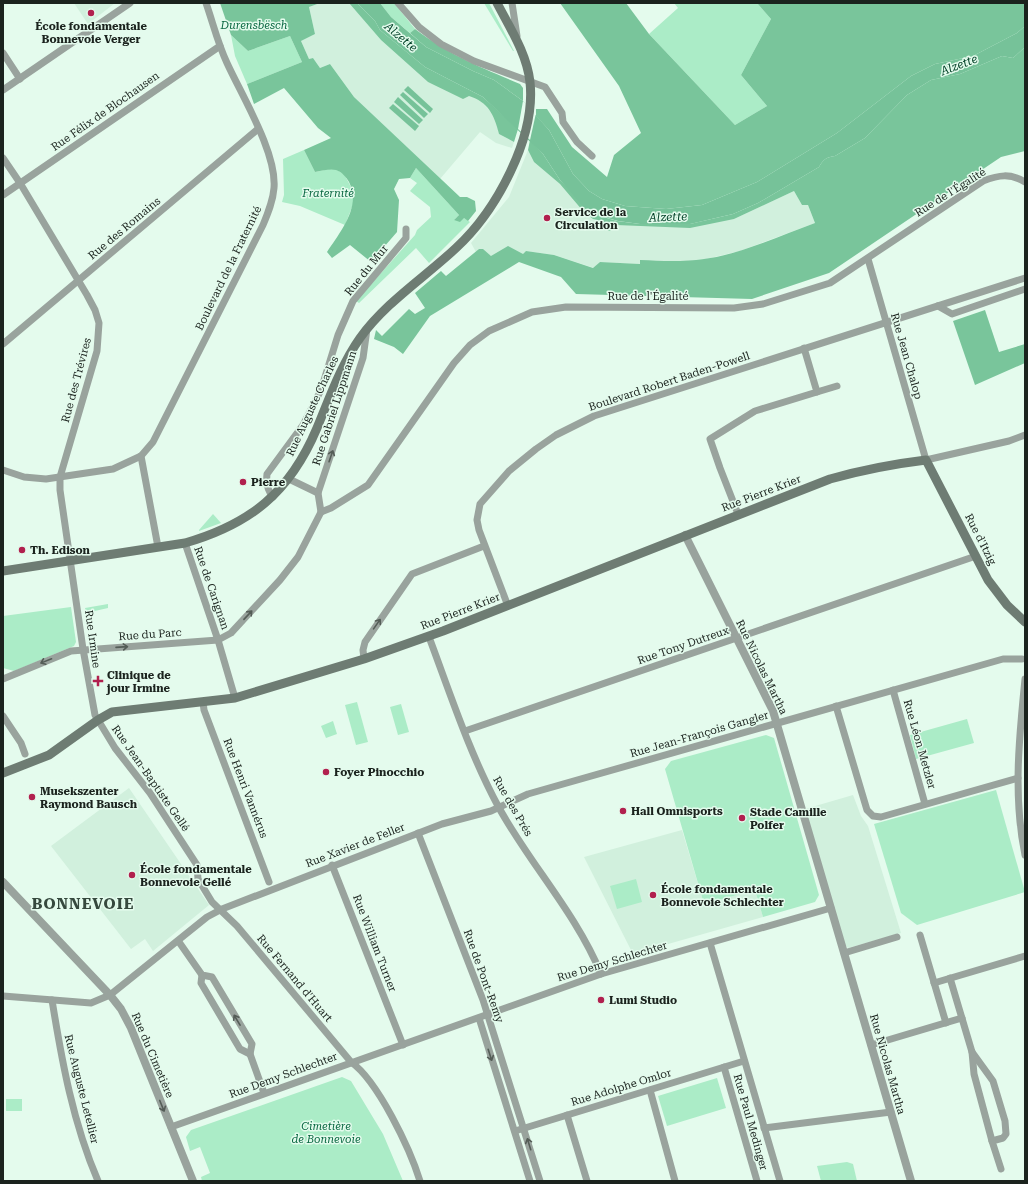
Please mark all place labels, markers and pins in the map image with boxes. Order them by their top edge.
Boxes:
marker: École fondamentale Bonnevoie Verger [86,8,96,18]
place label: École fondamentale Bonnevoie Verger [35,19,147,46]
place label: Service de la Circulation [555,206,627,232]
marker: Service de la Circulation [542,213,552,223]
place label: Pierre [251,476,286,489]
marker: Pierre [238,477,248,487]
place label: Th. Edison [30,544,91,557]
marker: Th. Edison [17,545,27,555]
place label: Clinique de jour Irmine [106,669,171,695]
marker: Clinique de jour Irmine [92,675,104,687]
place label: Foyer Pinocchio [334,766,424,779]
marker: Foyer Pinocchio [321,767,331,777]
place label: Musekszenter Raymond Bausch [40,785,138,811]
marker: Musekszenter Raymond Bausch [27,792,37,802]
place label: Hall Omnisports [631,805,723,818]
marker: Hall Omnisports [618,806,628,816]
place label: Stade Camille Polfer [750,806,827,832]
marker: Stade Camille Polfer [737,813,747,823]
place label: École fondamentale Bonnevoie Gellé [140,862,252,889]
marker: École fondamentale Bonnevoie Gellé [127,870,137,880]
place label: École fondamentale Bonnevoie Schlechter [661,882,784,909]
marker: École fondamentale Bonnevoie Schlechter [648,890,658,900]
place label: Lumi Studio [609,994,677,1007]
marker: Lumi Studio [596,995,606,1005]

